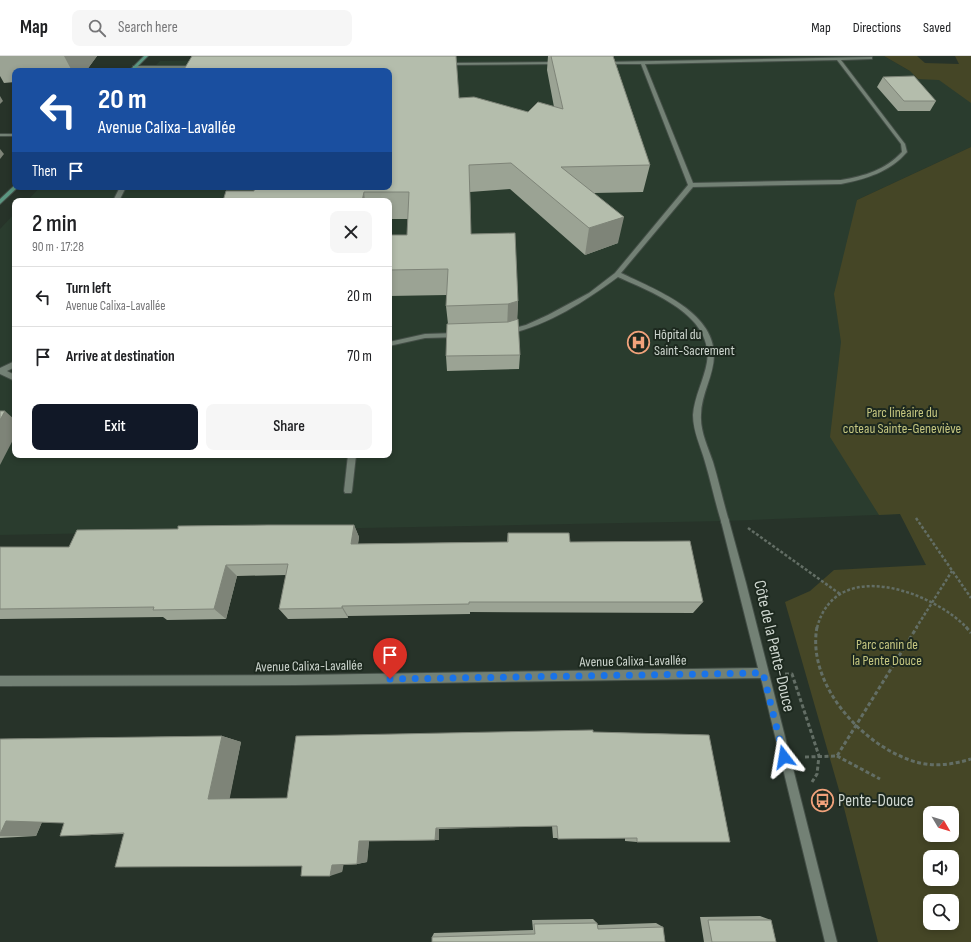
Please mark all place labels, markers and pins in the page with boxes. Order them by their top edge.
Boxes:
place label: Hôpital du Saint-Sacrement [654,326,735,359]
hospital icon: Hôpital du Saint-Sacrement [625,329,651,355]
pin [373,638,407,679]
bus stop icon: Pente-Douce [809,788,835,814]
place label: Pente-Douce [838,791,914,811]

